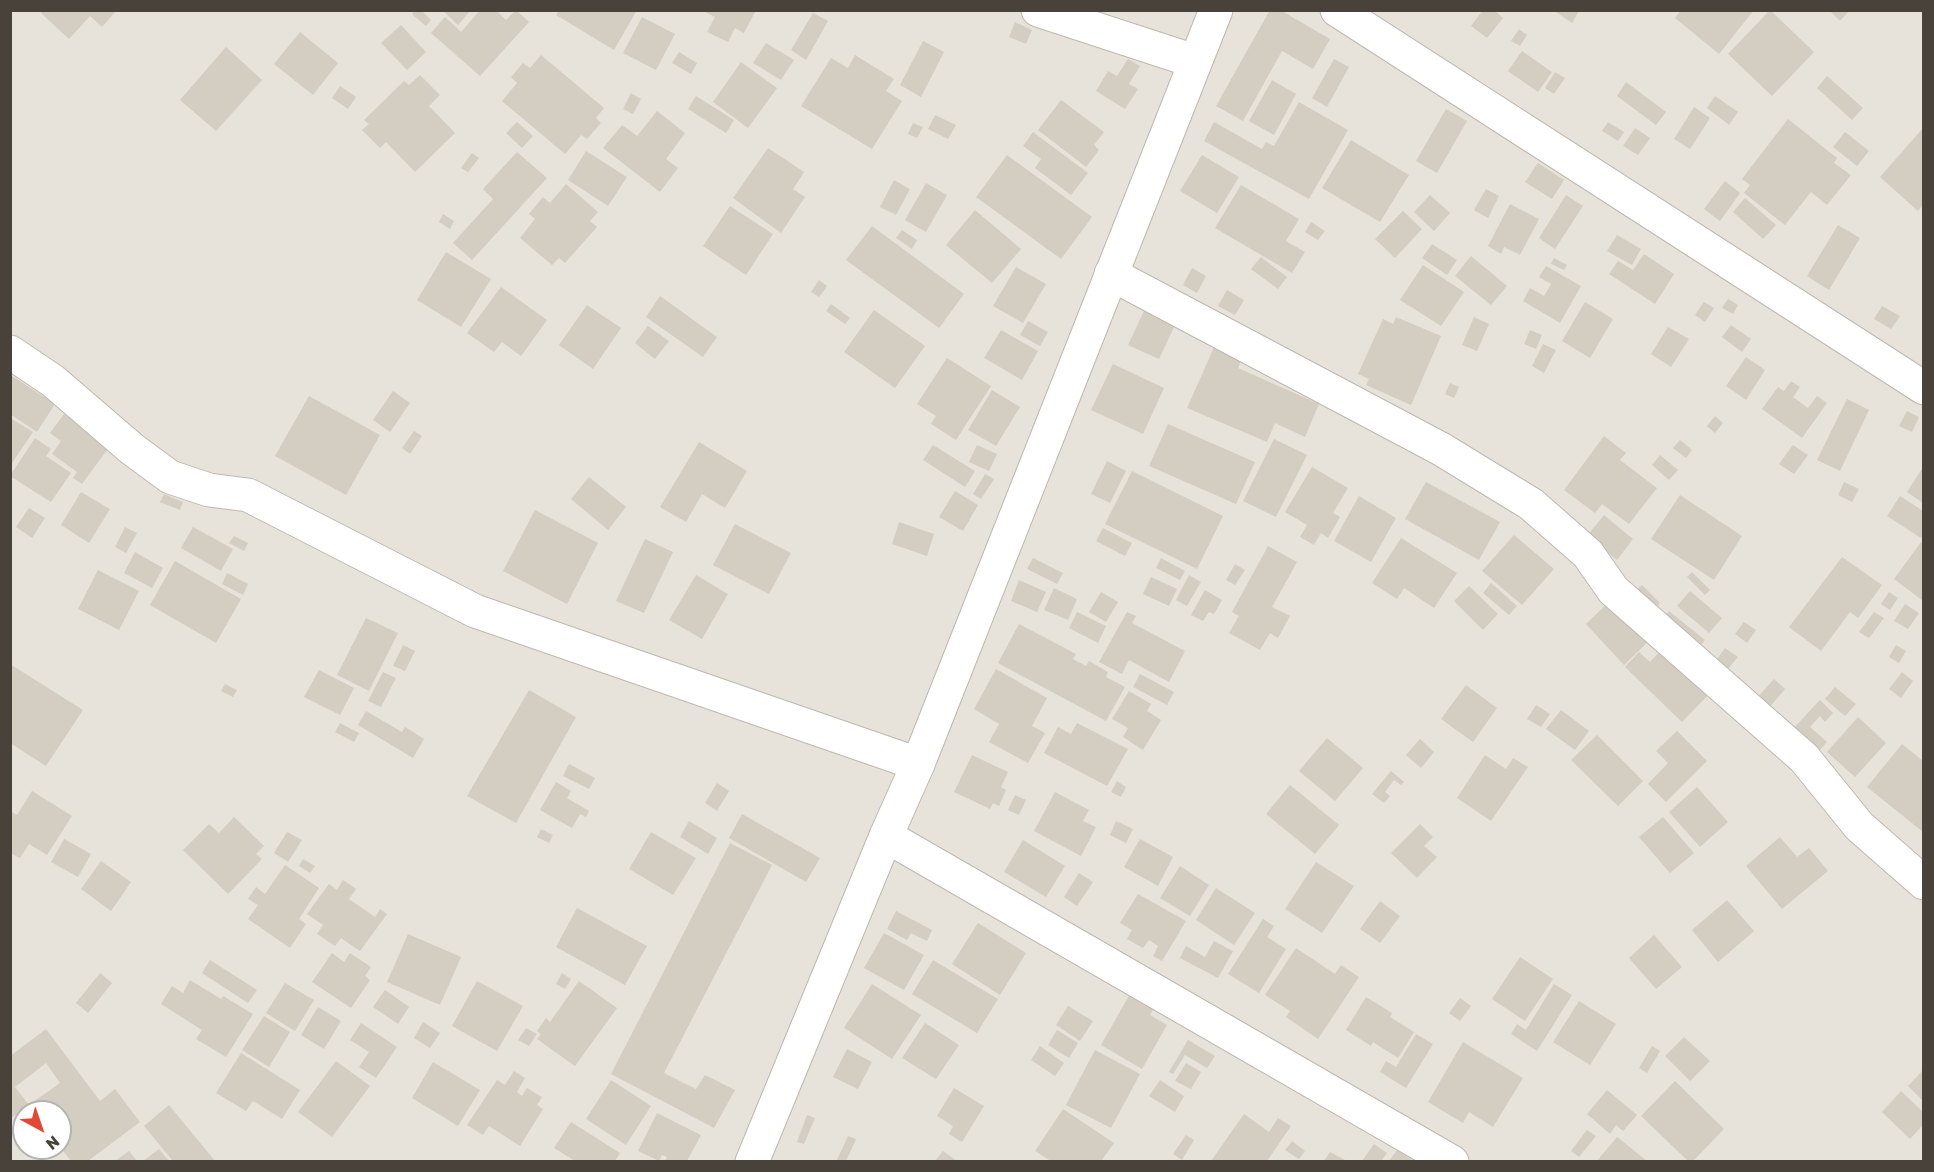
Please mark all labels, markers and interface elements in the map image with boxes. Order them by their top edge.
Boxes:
north arrow [12,1100,72,1160]
text: N [42,1132,63,1154]

